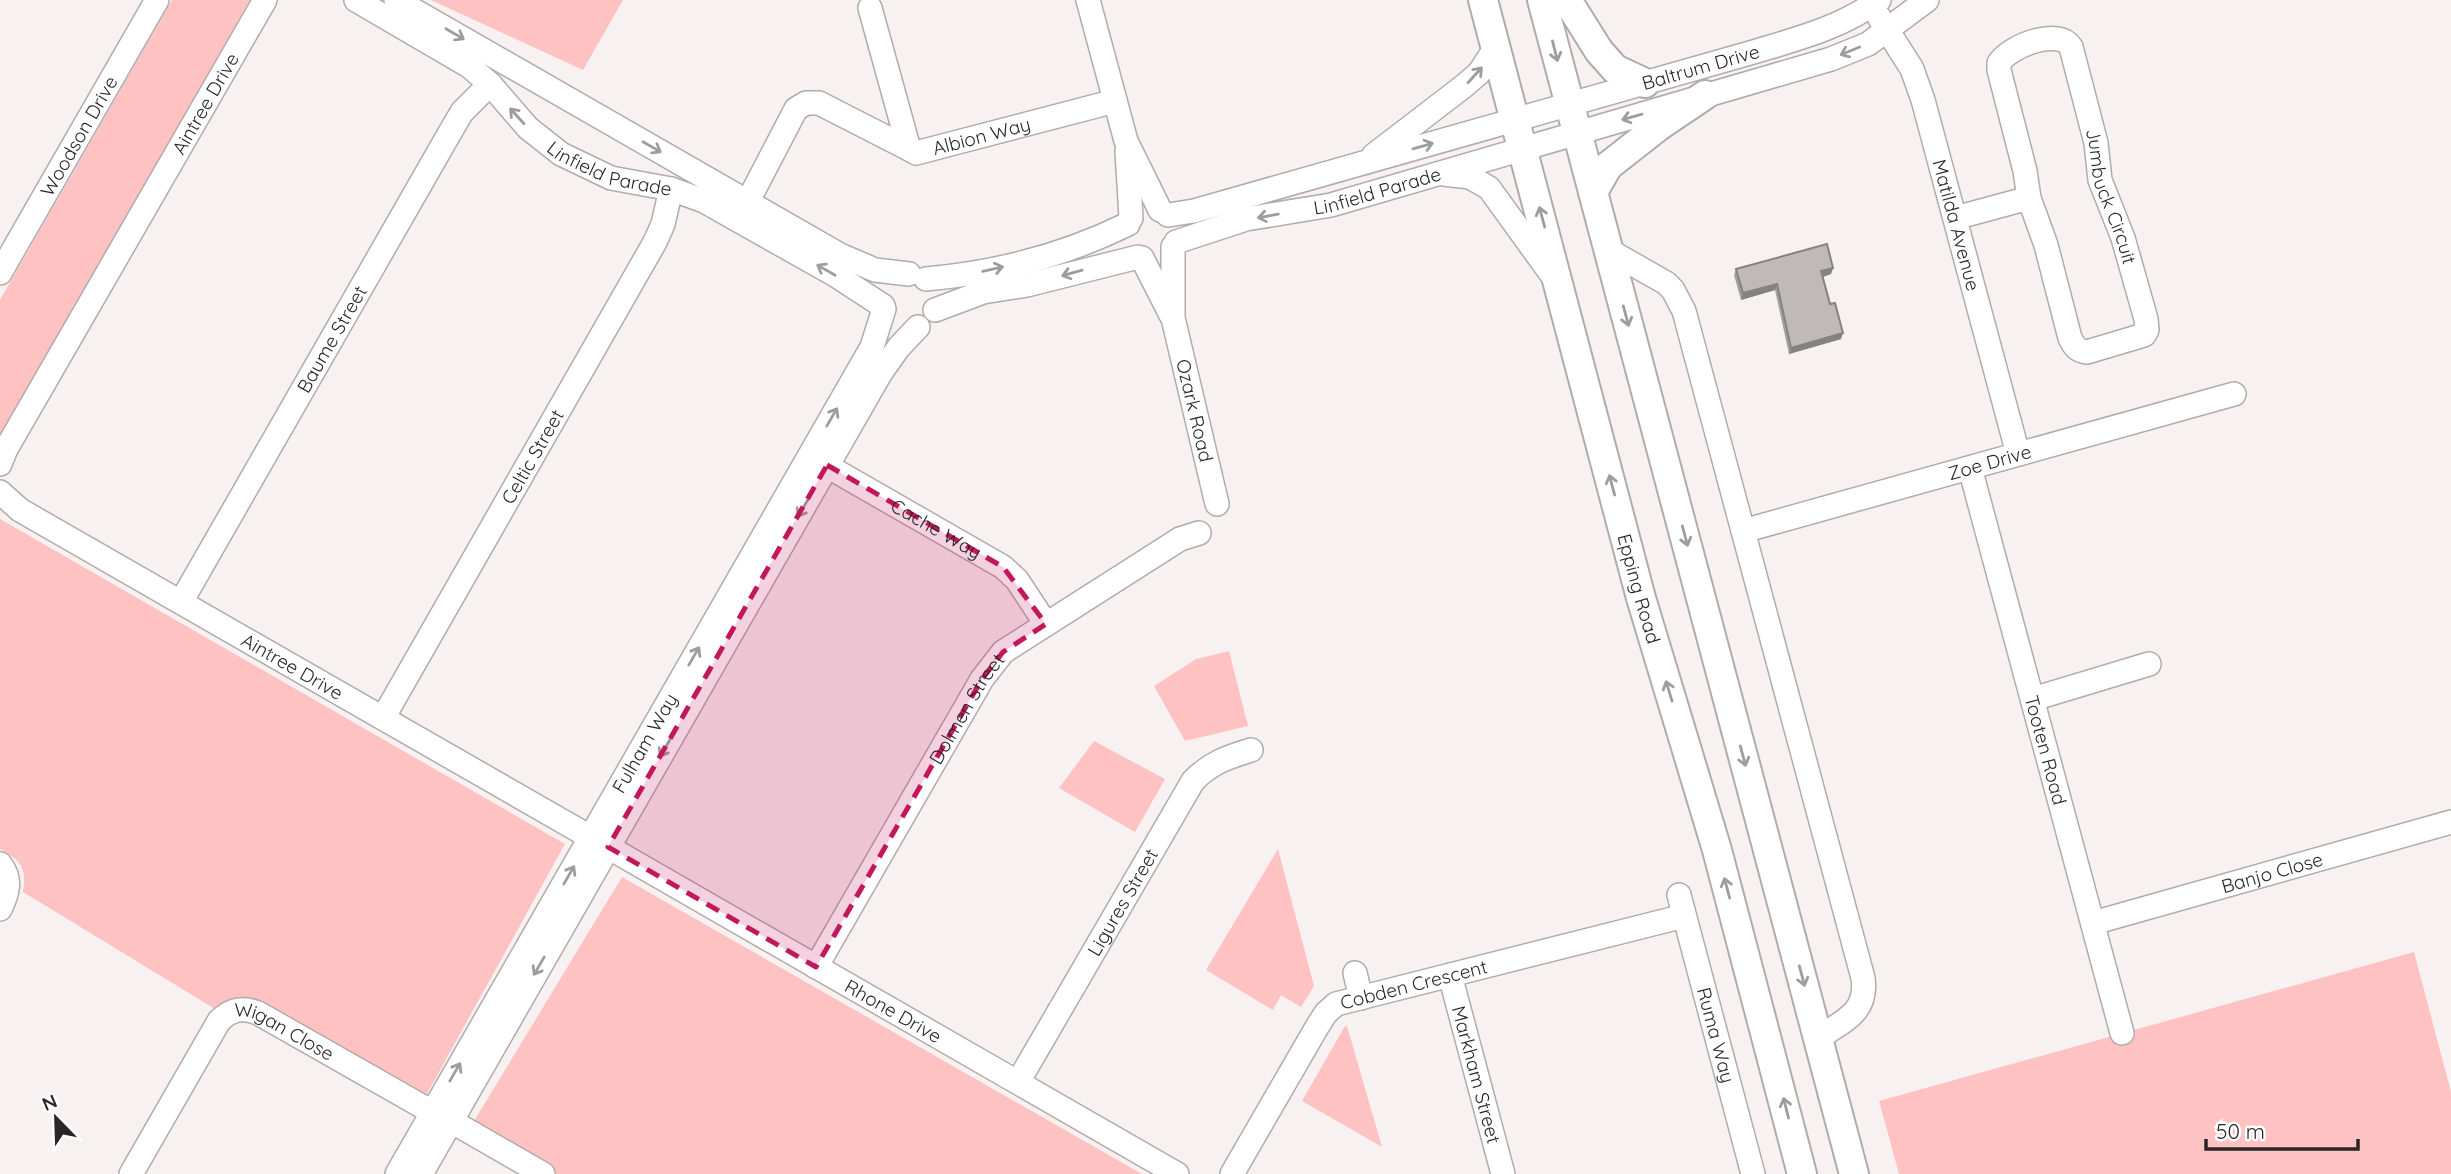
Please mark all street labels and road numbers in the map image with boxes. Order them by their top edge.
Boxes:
street label: Baltrum Drive [1639,39,1762,95]
street label: Aintree Drive [167,48,244,159]
street label: Woodson Drive [35,72,123,201]
street label: Albion Way [930,112,1033,160]
street label: Jumbuck Circuit [2081,126,2142,267]
street label: Linfield Parade [542,136,674,201]
street label: Matilda Avenue [1927,157,1986,293]
street label: Linfield Parade [1312,162,1444,220]
street label: Baume Street [291,281,372,397]
street label: Ozark Road [1171,357,1219,464]
street label: Celtic Street [496,405,569,508]
street label: Zoe Drive [1945,439,2034,485]
street label: Cache Way [887,493,986,564]
street label: Epping Road [1613,531,1666,646]
street label: Aintree Drive [237,628,348,705]
street label: Dolmen Street [923,648,1010,768]
street label: Fulham Way [606,689,683,797]
street label: Tooten Road [2020,692,2072,807]
street label: Ligures Street [1082,844,1163,960]
street label: Banjo Close [2218,847,2326,898]
street label: Cobden Crescent [1338,954,1490,1014]
street label: Rhone Drive [841,974,946,1048]
street label: Ruma Way [1692,985,1740,1086]
street label: Wigan Close [234,998,338,1066]
street label: Markham Street [1447,1003,1506,1146]

